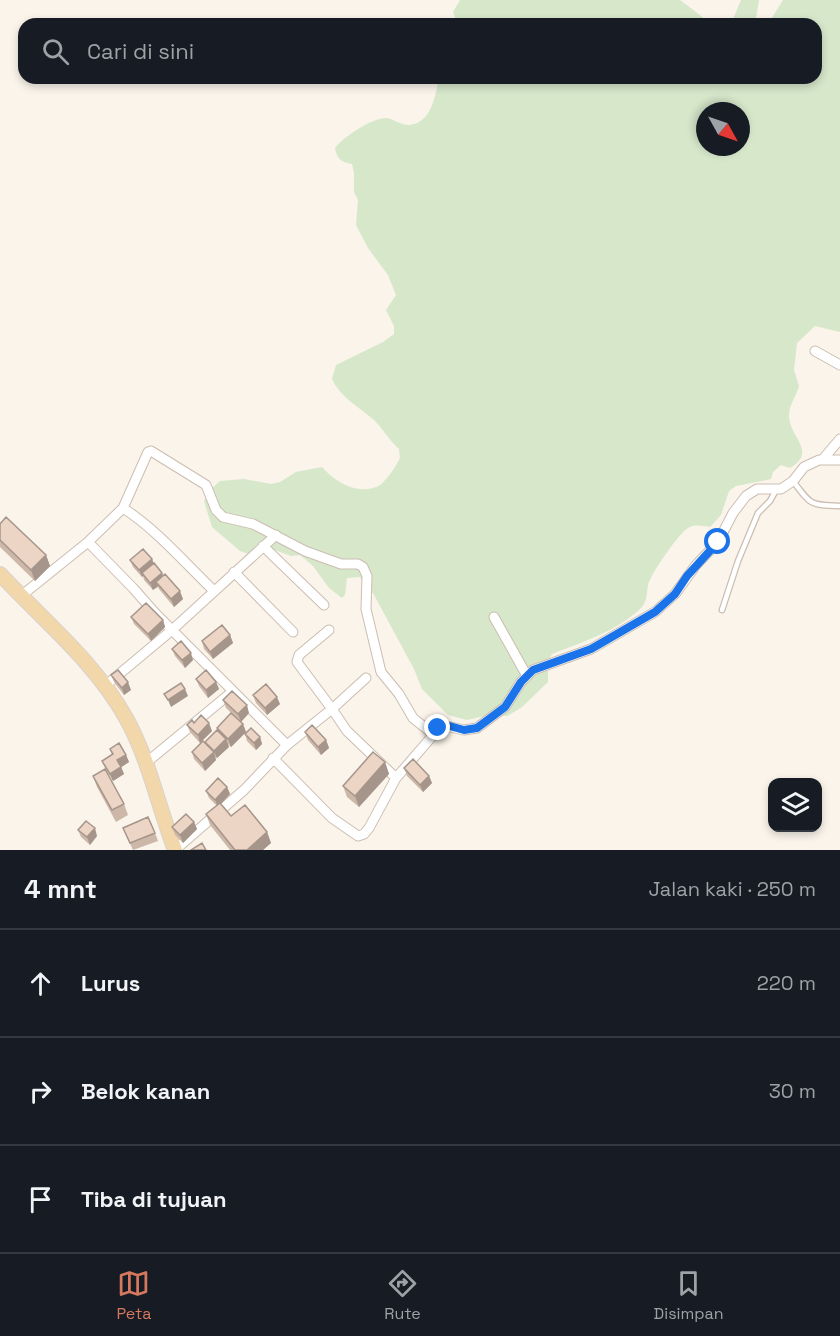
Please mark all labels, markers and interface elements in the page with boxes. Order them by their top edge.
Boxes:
search box [18,18,822,84]
icon: search [39,35,72,68]
text: Cari di sini [87,37,194,65]
north arrow [696,102,750,156]
route start [704,528,730,554]
route end [424,714,450,740]
map controls [768,778,822,832]
button: layers [768,778,822,832]
text: 4 mnt [24,872,97,906]
text: Jalan kaki · 250 m [648,876,816,902]
icon: ahead [24,967,57,1000]
text: Lurus [81,969,140,997]
text: 220 m [757,970,816,996]
icon: right [24,1075,57,1108]
text: Belok kanan [81,1077,210,1105]
text: 30 m [769,1078,816,1104]
icon: arrive [24,1183,57,1216]
text: Tiba di tujuan [81,1185,227,1213]
tab: Peta [116,1267,151,1324]
tab: Rute [384,1267,421,1324]
tab: Disimpan [654,1267,724,1324]

